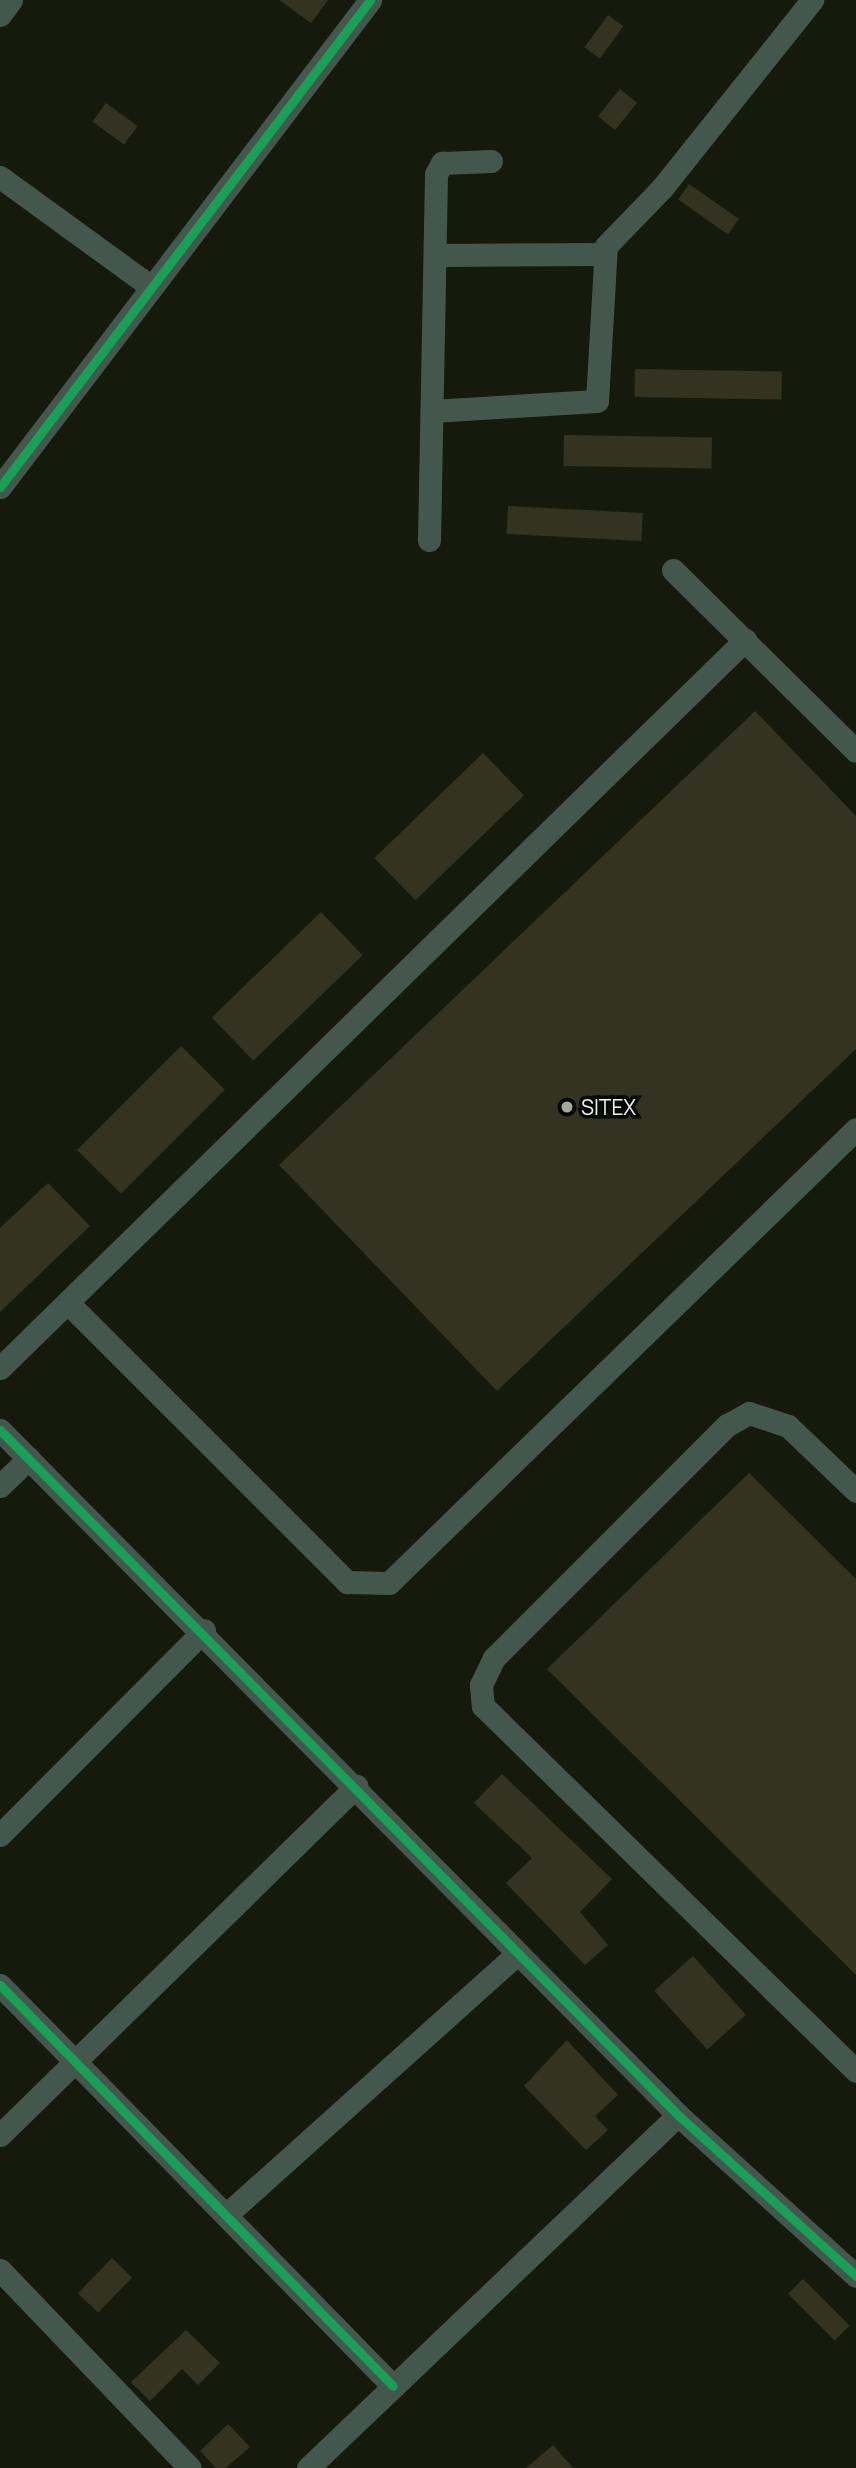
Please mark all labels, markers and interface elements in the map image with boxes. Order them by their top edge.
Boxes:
place label: SITEX [581,1094,636,1120]
marker: SITEX [559,1099,575,1115]

